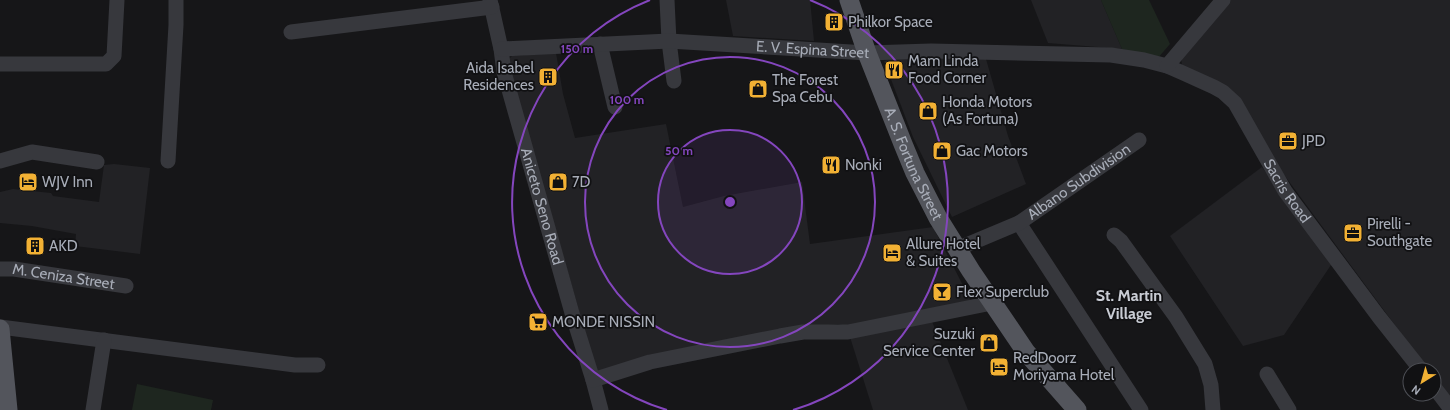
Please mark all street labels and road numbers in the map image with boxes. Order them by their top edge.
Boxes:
street label: E. V. Espina Street [755,37,870,62]
street label: A. S. Fortuna Street [880,105,947,223]
street label: Albano Subdivision [1024,140,1134,223]
street label: Aniceto Seno Road [517,146,567,267]
street label: Sacris Road [1260,156,1315,226]
street label: M. Ceniza Street [11,260,116,293]

